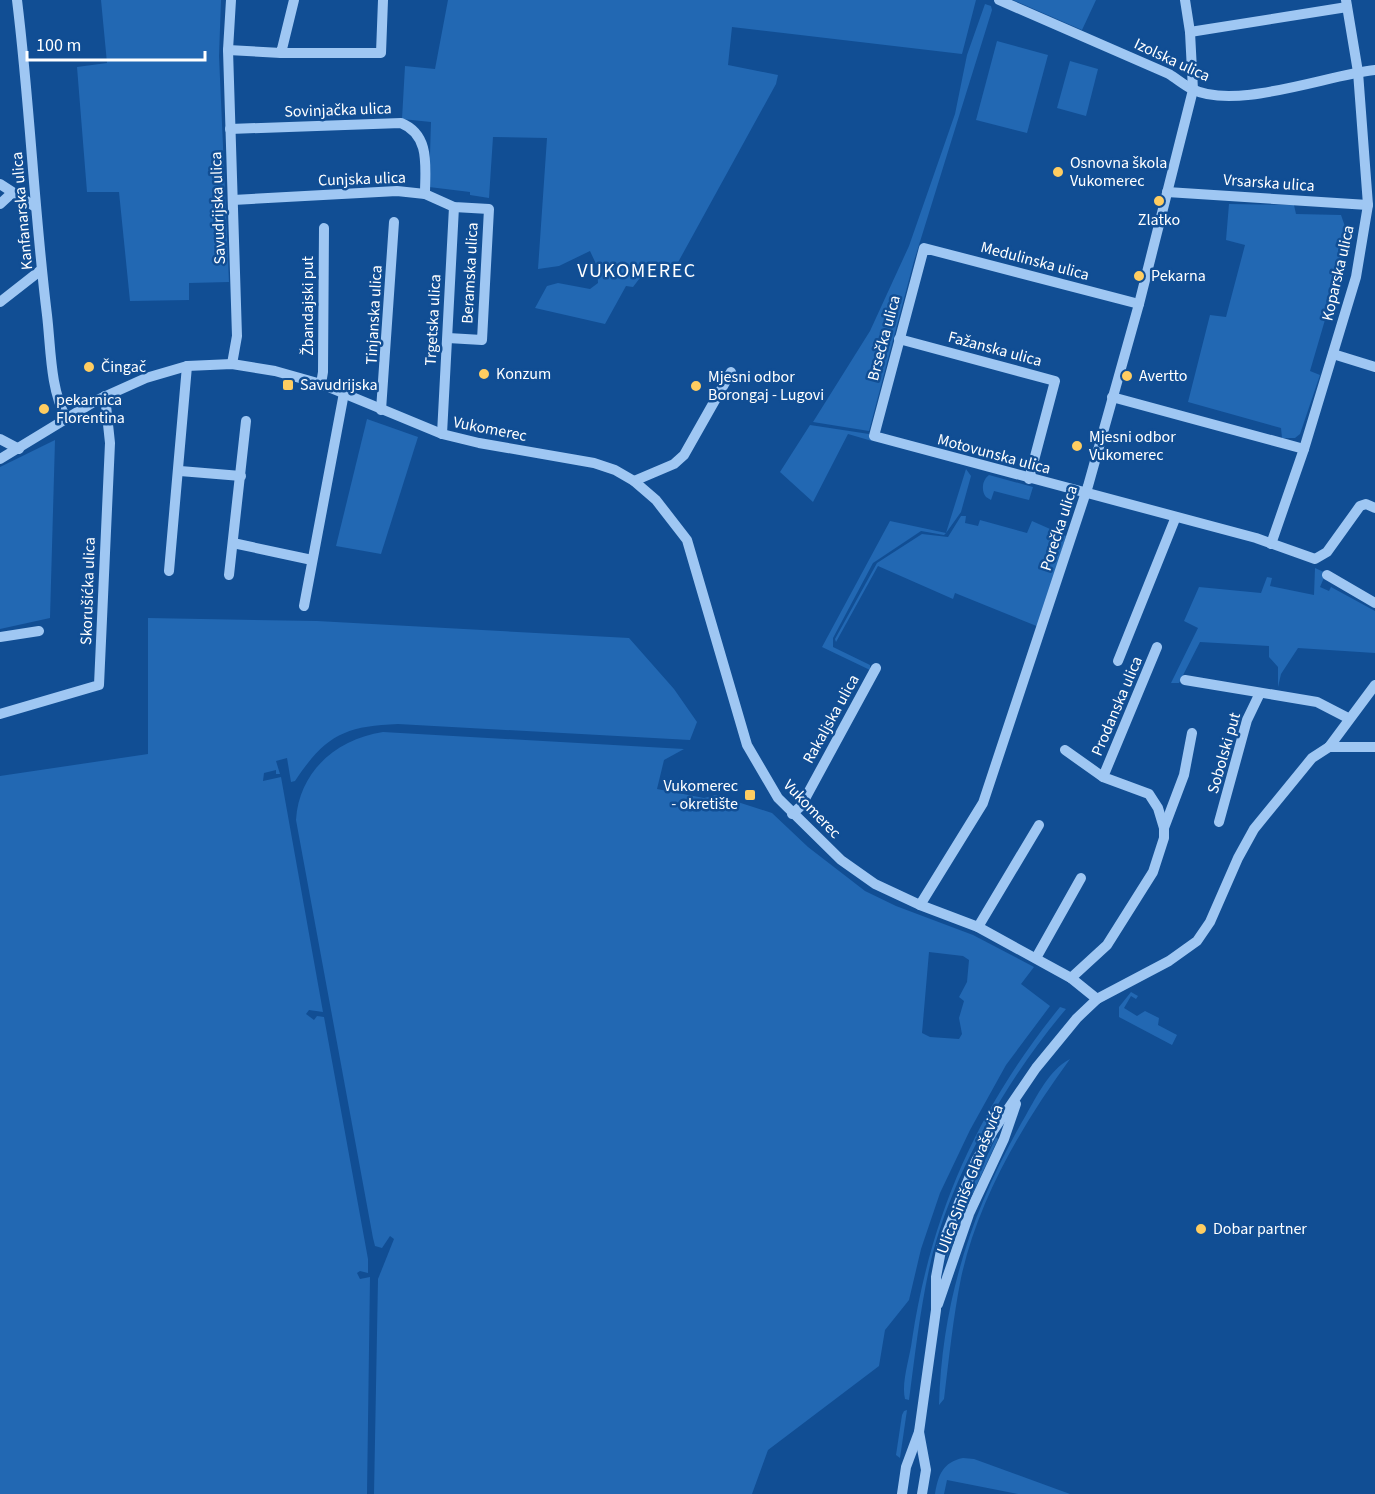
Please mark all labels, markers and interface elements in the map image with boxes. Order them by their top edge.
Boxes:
scale bar [27,24,206,62]
text: 100 m [36,33,81,58]
street label: Izolska ulica [1131,33,1213,87]
street label: Sovinjačka ulica [284,97,392,123]
street label: Kanfanarska ulica [6,151,38,271]
street label: Savudrijska ulica [205,151,231,265]
place label: Osnovna škola Vukomerec [1070,152,1167,192]
marker: Osnovna škola Vukomerec [1051,165,1065,179]
street label: Cunjska ulica [318,166,406,192]
street label: Vrsarska ulica [1223,169,1315,197]
marker: Zlatko [1152,194,1166,208]
place label: Zlatko [1138,209,1180,231]
street label: Beramska ulica [456,222,484,324]
street label: Koparska ulica [1316,223,1360,323]
street label: Medulinska ulica [978,236,1092,286]
street label: Žbandajski put [297,256,319,356]
district label: VUKOMEREC [577,257,697,285]
street label: Tinjanska ulica [360,265,388,365]
place label: Pekarna [1151,265,1206,287]
marker: Pekarna [1132,269,1146,283]
street label: Trgetska ulica [420,274,446,366]
street label: Brsečka ulica [862,293,906,383]
street label: Fažanska ulica [946,326,1044,372]
place label: Čingač [101,356,147,378]
marker: Čingač [82,360,96,374]
place label: Konzum [496,363,551,385]
place label: Avertto [1139,365,1187,387]
place label: Mjesni odbor Borongaj - Lugovi [708,366,824,406]
marker: Konzum [477,367,491,381]
marker: Avertto [1120,369,1134,383]
place label: Savudrijska [300,374,378,396]
marker: Savudrijska [281,378,295,392]
marker: Mjesni odbor Borongaj - Lugovi [689,379,703,393]
place label: pekarnica Florentina [56,389,125,429]
marker: pekarnica Florentina [37,402,51,416]
street label: Vukomerec [451,411,529,447]
place label: Mjesni odbor Vukomerec [1089,426,1176,466]
street label: Motovunska ulica [935,428,1053,480]
marker: Mjesni odbor Vukomerec [1070,439,1084,453]
street label: Porečka ulica [1035,482,1083,574]
street label: Skorušićka ulica [75,537,101,645]
street label: Prodanska ulica [1086,653,1148,759]
street label: Rakaljska ulica [797,670,865,768]
street label: Sobolski put [1202,709,1246,796]
place label: Vukomerec - okretište [663,775,738,815]
street label: Vukomerec [778,775,846,843]
marker: Vukomerec - okretište [743,788,757,802]
street label: Ulica Siniše Glavaševića [931,1101,1009,1257]
place label: Dobar partner [1213,1218,1307,1240]
marker: Dobar partner [1194,1222,1208,1236]

